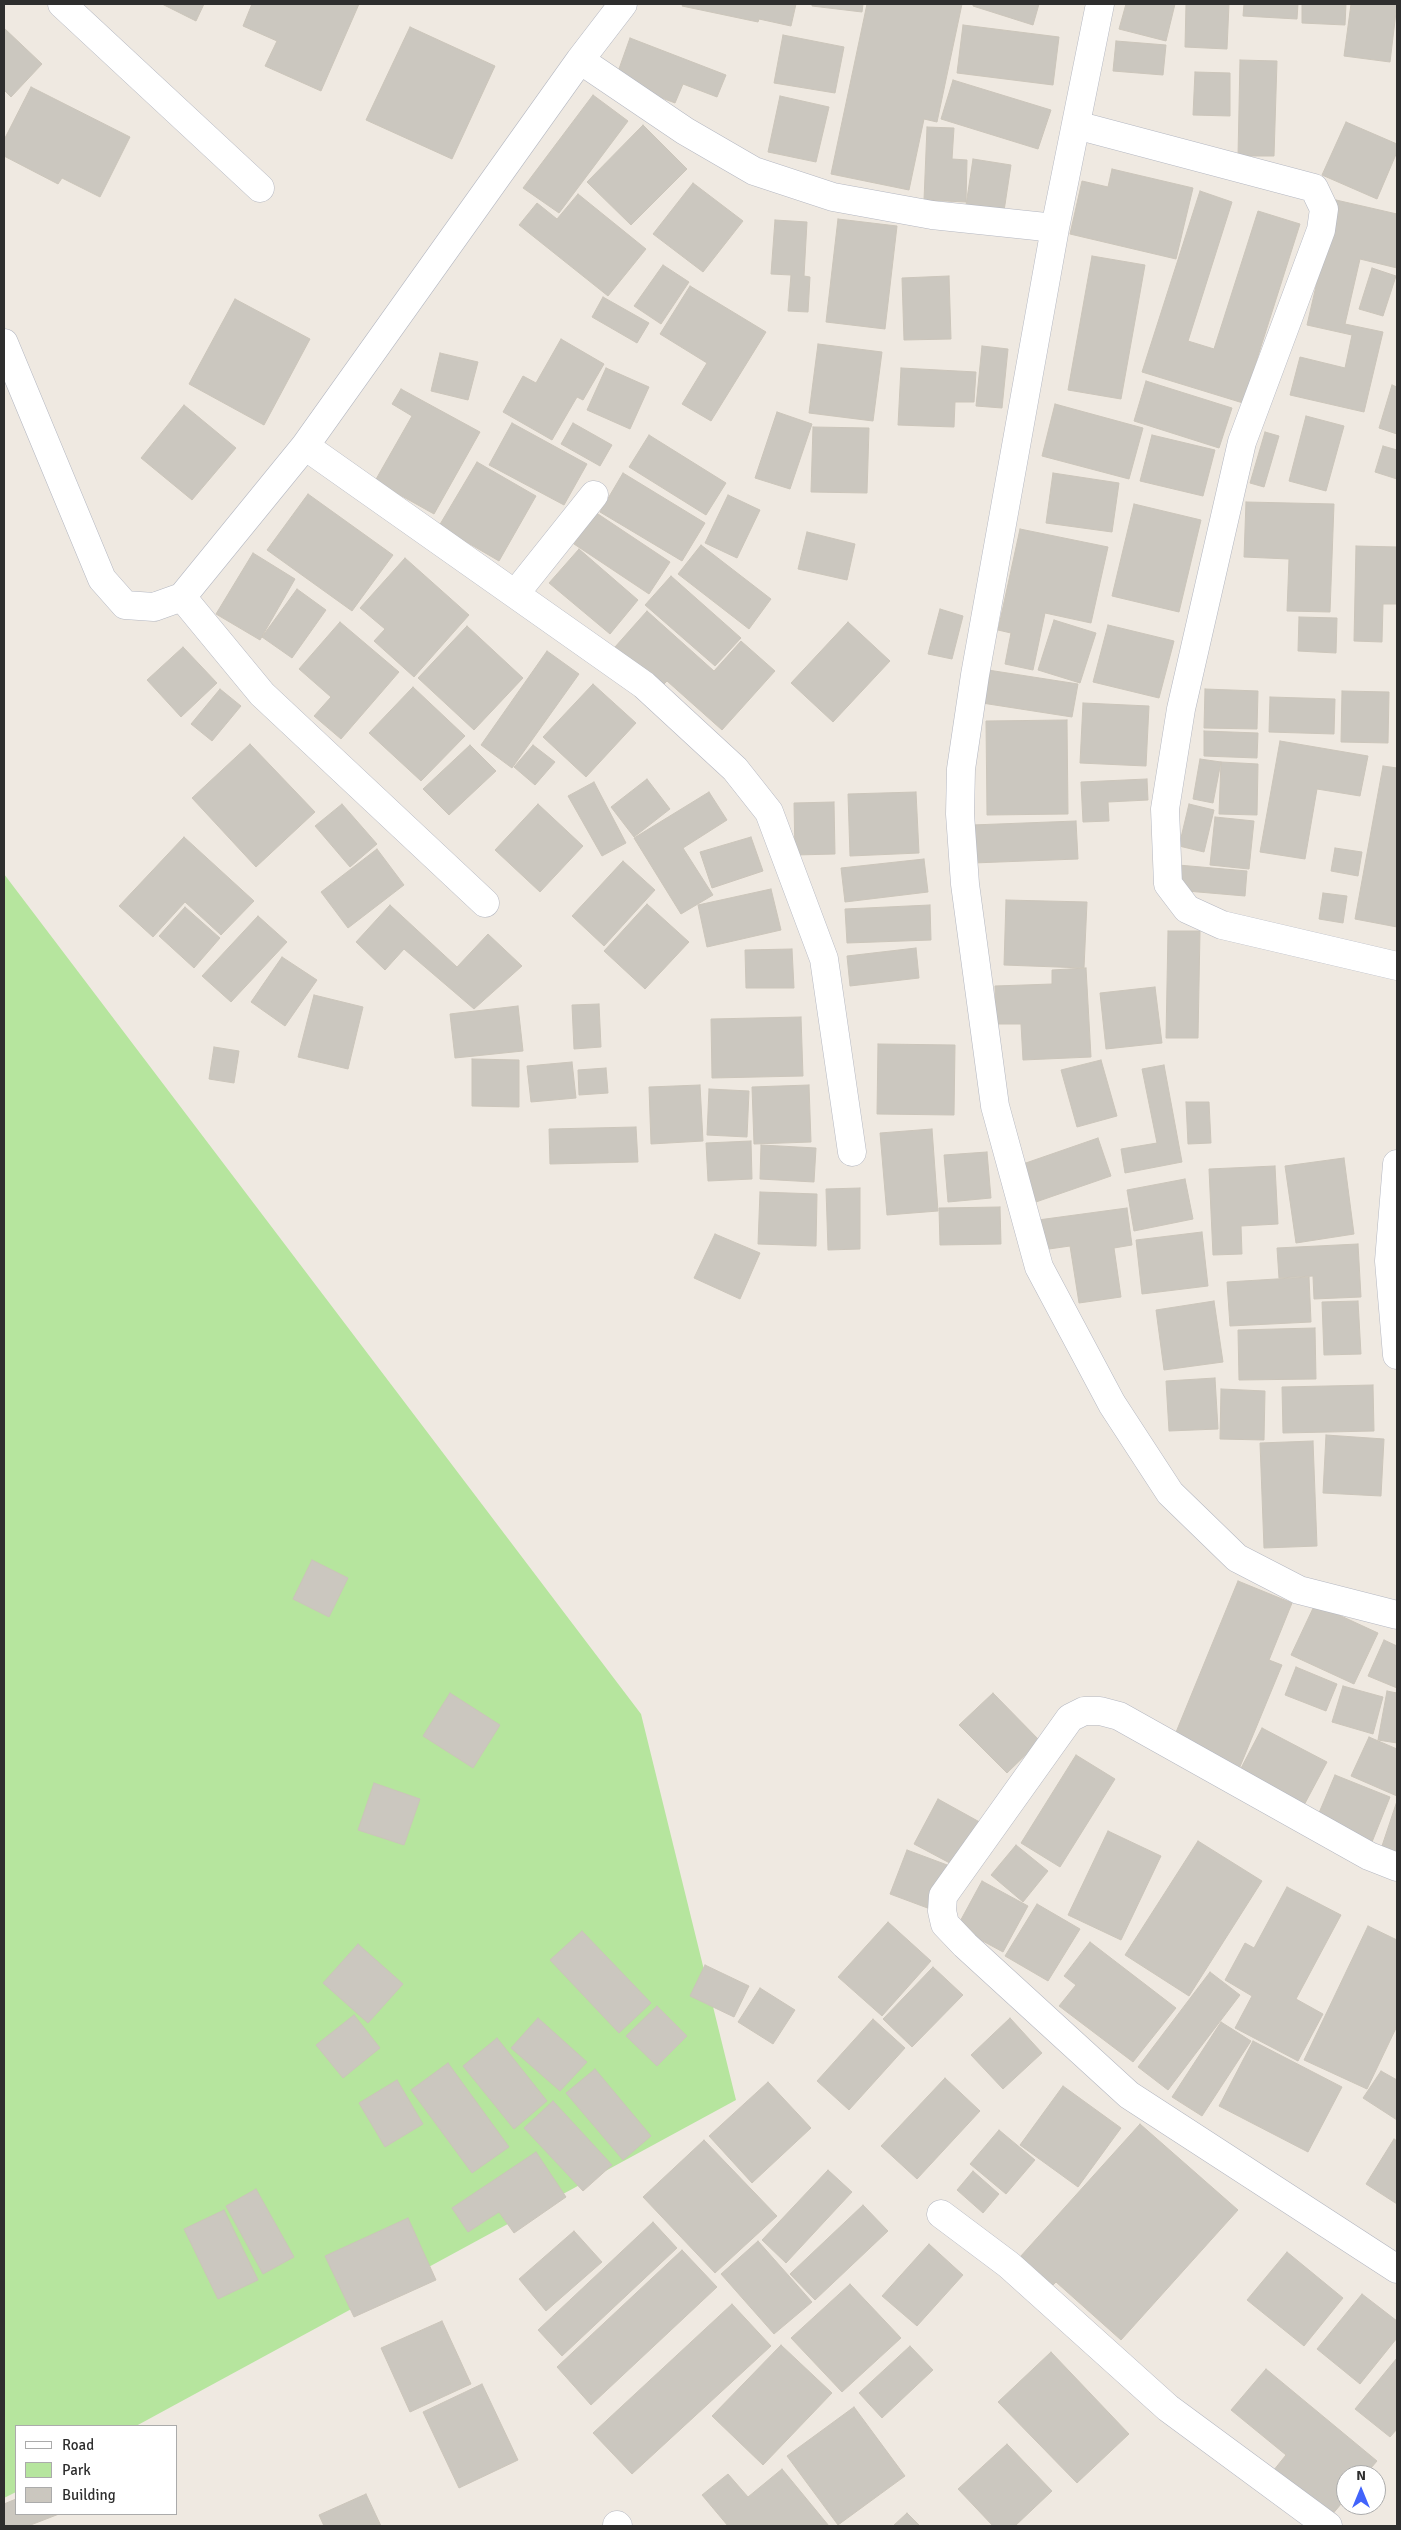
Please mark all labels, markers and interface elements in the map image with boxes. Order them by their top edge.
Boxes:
legend [15,2425,178,2515]
text: Road [62,2436,94,2454]
text: Park [62,2461,91,2479]
north arrow [1336,2465,1386,2515]
text: N [1356,2467,1366,2484]
text: Building [62,2486,116,2504]

